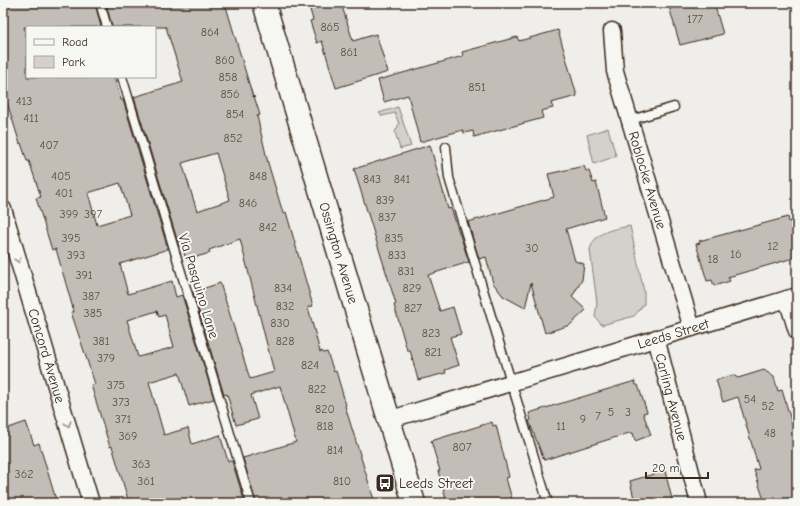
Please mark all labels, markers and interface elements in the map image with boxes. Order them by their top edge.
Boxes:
house number: 177 [687,12,703,26]
house number: 865 [320,20,340,34]
house number: 864 [201,25,219,39]
legend [26,26,156,78]
text: Road [62,35,88,49]
house number: 861 [340,45,358,59]
house number: 860 [215,53,235,67]
text: Park [62,55,85,69]
house number: 858 [219,70,237,84]
house number: 851 [468,80,486,94]
house number: 856 [220,87,240,101]
house number: 413 [16,94,32,108]
house number: 854 [226,107,244,121]
house number: 411 [23,111,39,125]
street label: Roblocke Avenue [625,129,670,231]
house number: 852 [224,131,242,145]
house number: 407 [40,138,59,152]
house number: 405 [51,169,71,183]
house number: 848 [249,169,267,183]
house number: 843 [363,172,381,186]
house number: 841 [394,172,411,186]
house number: 401 [55,186,73,200]
house number: 839 [376,193,394,207]
house number: 846 [239,196,257,210]
street label: Ossington Avenue [315,200,362,306]
house number: 399 [60,207,78,221]
house number: 397 [84,207,102,221]
house number: 837 [378,210,396,224]
house number: 842 [259,220,277,234]
house number: 395 [62,231,80,245]
house number: 835 [385,231,403,245]
street label: Via Pasquino Lane [174,232,223,341]
house number: 12 [767,239,779,253]
house number: 30 [525,241,539,255]
house number: 16 [730,247,742,261]
house number: 393 [67,248,85,262]
house number: 833 [388,248,406,262]
house number: 18 [708,252,718,266]
one-way arrow [13,256,22,263]
house number: 831 [397,264,415,278]
house number: 391 [75,268,93,282]
house number: 834 [274,281,292,295]
house number: 829 [403,281,421,295]
house number: 387 [82,289,100,303]
house number: 832 [276,299,294,313]
house number: 827 [404,301,422,315]
street label: Concord Avenue [24,306,69,405]
house number: 385 [84,306,102,320]
street label: Leeds Street [636,315,712,353]
house number: 830 [270,316,290,330]
house number: 823 [422,326,440,340]
house number: 381 [92,334,110,348]
house number: 828 [276,334,294,348]
house number: 821 [424,345,442,359]
house number: 379 [97,351,115,365]
street label: Carling Avenue [651,351,690,443]
house number: 824 [301,358,319,372]
house number: 375 [107,378,125,392]
house number: 822 [308,382,326,396]
house number: 54 [744,392,756,406]
house number: 373 [112,395,130,409]
house number: 52 [762,399,774,413]
house number: 820 [315,402,335,416]
house number: 5 [608,405,614,419]
house number: 3 [625,405,631,419]
house number: 7 [595,409,601,423]
house number: 371 [115,412,131,426]
house number: 9 [580,412,586,426]
house number: 818 [316,419,334,433]
house number: 11 [556,419,566,433]
one-way arrow [63,421,72,428]
house number: 48 [764,426,776,440]
house number: 369 [119,429,137,443]
house number: 807 [452,440,472,454]
house number: 814 [327,443,344,457]
scale bar [646,454,708,480]
house number: 363 [132,457,150,471]
text: 20 m [652,461,680,475]
house number: 362 [15,467,33,481]
bus stop icon: Leeds Street [374,472,396,494]
house number: 361 [137,474,155,488]
house number: 810 [333,474,351,488]
place label: Leeds Street [399,475,474,492]

